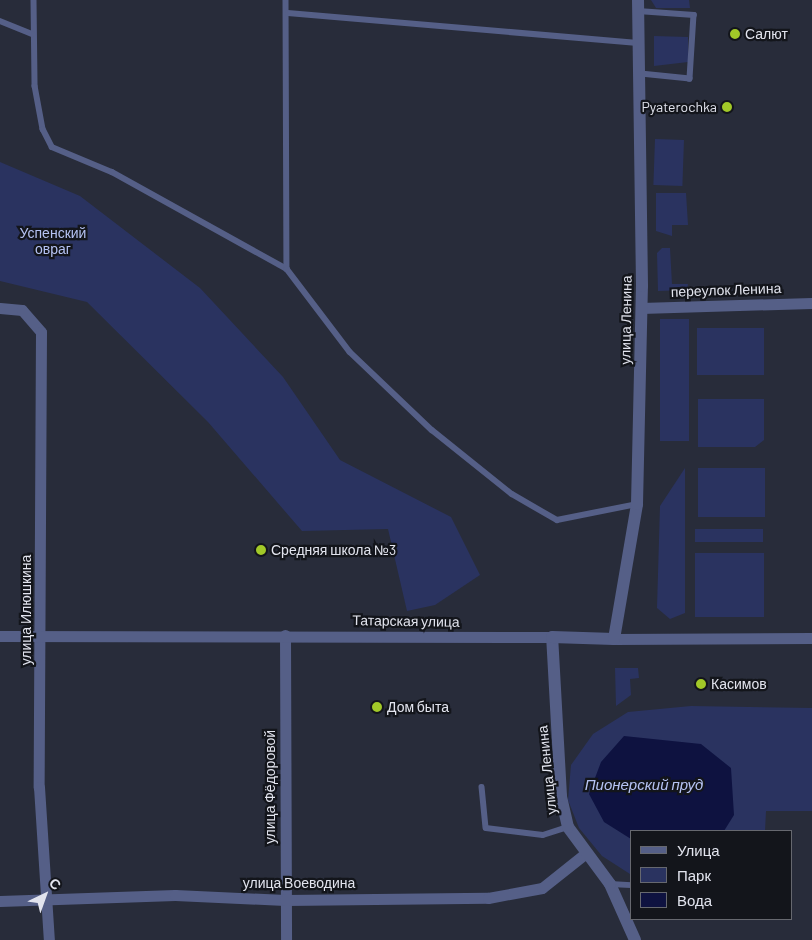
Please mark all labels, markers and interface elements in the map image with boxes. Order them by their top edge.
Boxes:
place label: Салют [745,26,788,42]
marker: Салют [729,28,741,40]
place label: Pyaterochka [641,99,717,115]
marker: Pyaterochka [721,101,733,113]
park label: Успенский овраг [20,225,86,258]
street label: улица Ленина [617,275,635,365]
street label: переулок Ленина [670,280,782,300]
place label: Средняя школа №3 [271,542,396,558]
marker: Средняя школа №3 [255,544,267,556]
street label: улица Илюшкина [18,555,34,665]
street label: Татарская улица [352,612,460,630]
place label: Касимов [711,676,767,692]
marker: Касимов [695,678,707,690]
place label: Дом быта [387,699,449,715]
marker: Дом быта [371,701,383,713]
street label: улица Ленина [534,725,560,815]
street label: улица Фёдоровой [262,730,278,844]
water label: Пионерский пруд [585,776,703,794]
legend [630,830,792,920]
text: Улица [677,841,720,859]
text: Парк [677,866,711,884]
north arrow [20,870,70,920]
text: С [46,874,65,893]
street label: улица Воеводина [243,875,355,891]
text: Вода [677,891,712,909]

